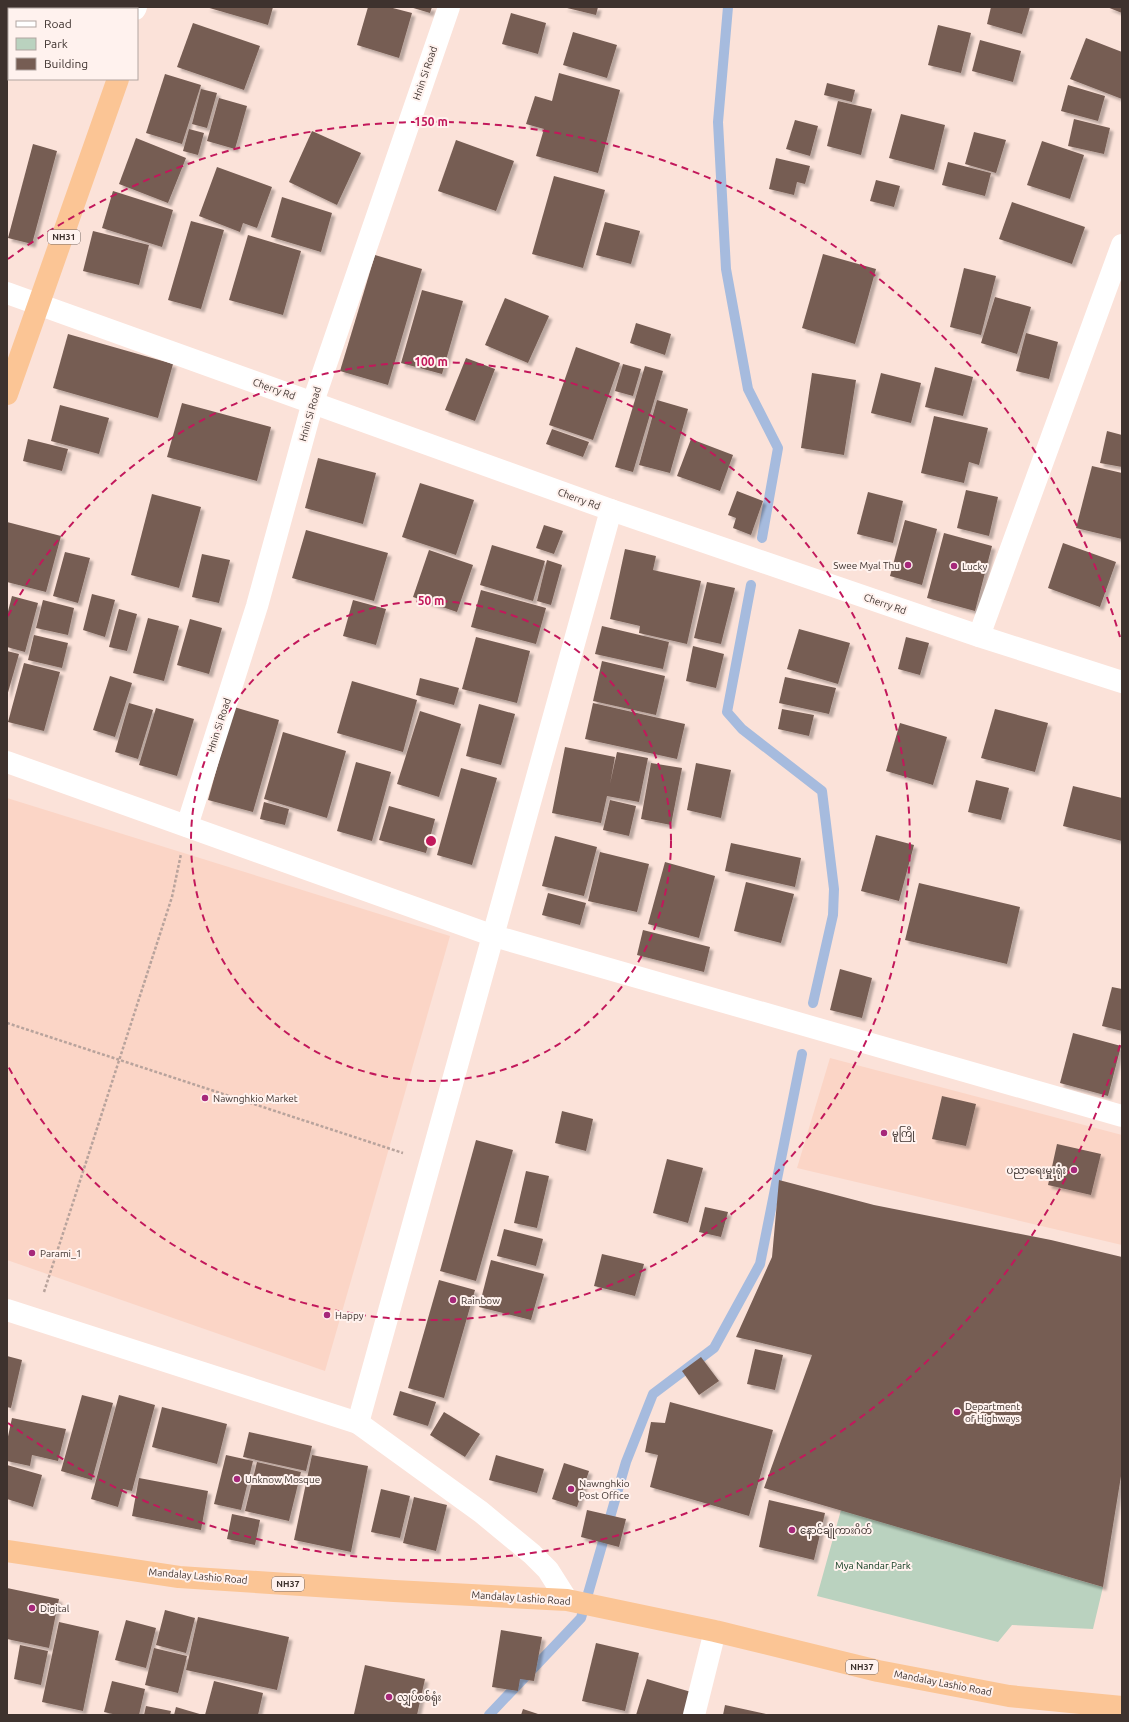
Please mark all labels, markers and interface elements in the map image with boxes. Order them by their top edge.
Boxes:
legend [8,8,138,80]
text: Road [44,17,72,30]
text: Park [44,37,68,50]
street label: Hnin Si Road [411,45,439,101]
text: Building [44,57,88,70]
text: 150 m [414,115,448,128]
road number: NH31 [48,230,80,244]
text: 100 m [414,355,448,368]
street label: Cherry Rd [251,376,297,402]
street label: Hnin Si Road [297,385,323,442]
street label: Cherry Rd [556,486,602,512]
place label: Swee Myal Thu [833,560,900,571]
marker: Swee Myal Thu [903,560,913,570]
marker: Lucky [949,561,959,571]
place label: Lucky [962,561,988,572]
street label: Cherry Rd [862,592,908,616]
text: 50 m [418,594,444,607]
street label: Hnin Si Road [205,696,233,753]
centre of rings [424,834,438,848]
marker: Nawnghkio Market [200,1093,210,1103]
place label: Nawnghkio Market [213,1093,298,1104]
place label: မူကြို [892,1126,915,1142]
marker: မူကြို [879,1128,889,1138]
place label: ပညာရေးမှူးရုံး [1007,1164,1066,1179]
marker: ပညာရေးမှူးရုံး [1069,1165,1079,1175]
marker: Parami_1 [27,1248,37,1258]
place label: Parami_1 [40,1248,82,1259]
marker: Rainbow [448,1295,458,1305]
place label: Rainbow [461,1295,500,1306]
marker: Happy [322,1310,332,1320]
place label: Happy [335,1310,364,1321]
place label: Department of Highways [965,1401,1020,1424]
marker: Department of Highways [952,1407,962,1417]
marker: Unknow Mosque [232,1474,242,1484]
place label: Unknow Mosque [245,1474,320,1485]
place label: Nawnghkio Post Office [579,1478,630,1501]
marker: Nawnghkio Post Office [566,1484,576,1494]
place label: နောင်ချိုကားဂိတ် [800,1523,872,1539]
marker: နောင်ချိုကားဂိတ် [787,1525,797,1535]
park label: Mya Nandar Park [835,1560,911,1571]
street label: Mandalay Lashio Road [148,1566,248,1586]
road number: NH37 [272,1577,304,1591]
street label: Mandalay Lashio Road [471,1589,571,1607]
marker: Digital [27,1603,37,1613]
place label: Digital [40,1603,70,1614]
road number: NH37 [846,1660,878,1674]
street label: Mandalay Lashio Road [893,1668,993,1698]
place label: လျှပ်စစ်ရုံး [397,1690,441,1707]
marker: လျှပ်စစ်ရုံး [384,1692,394,1702]

